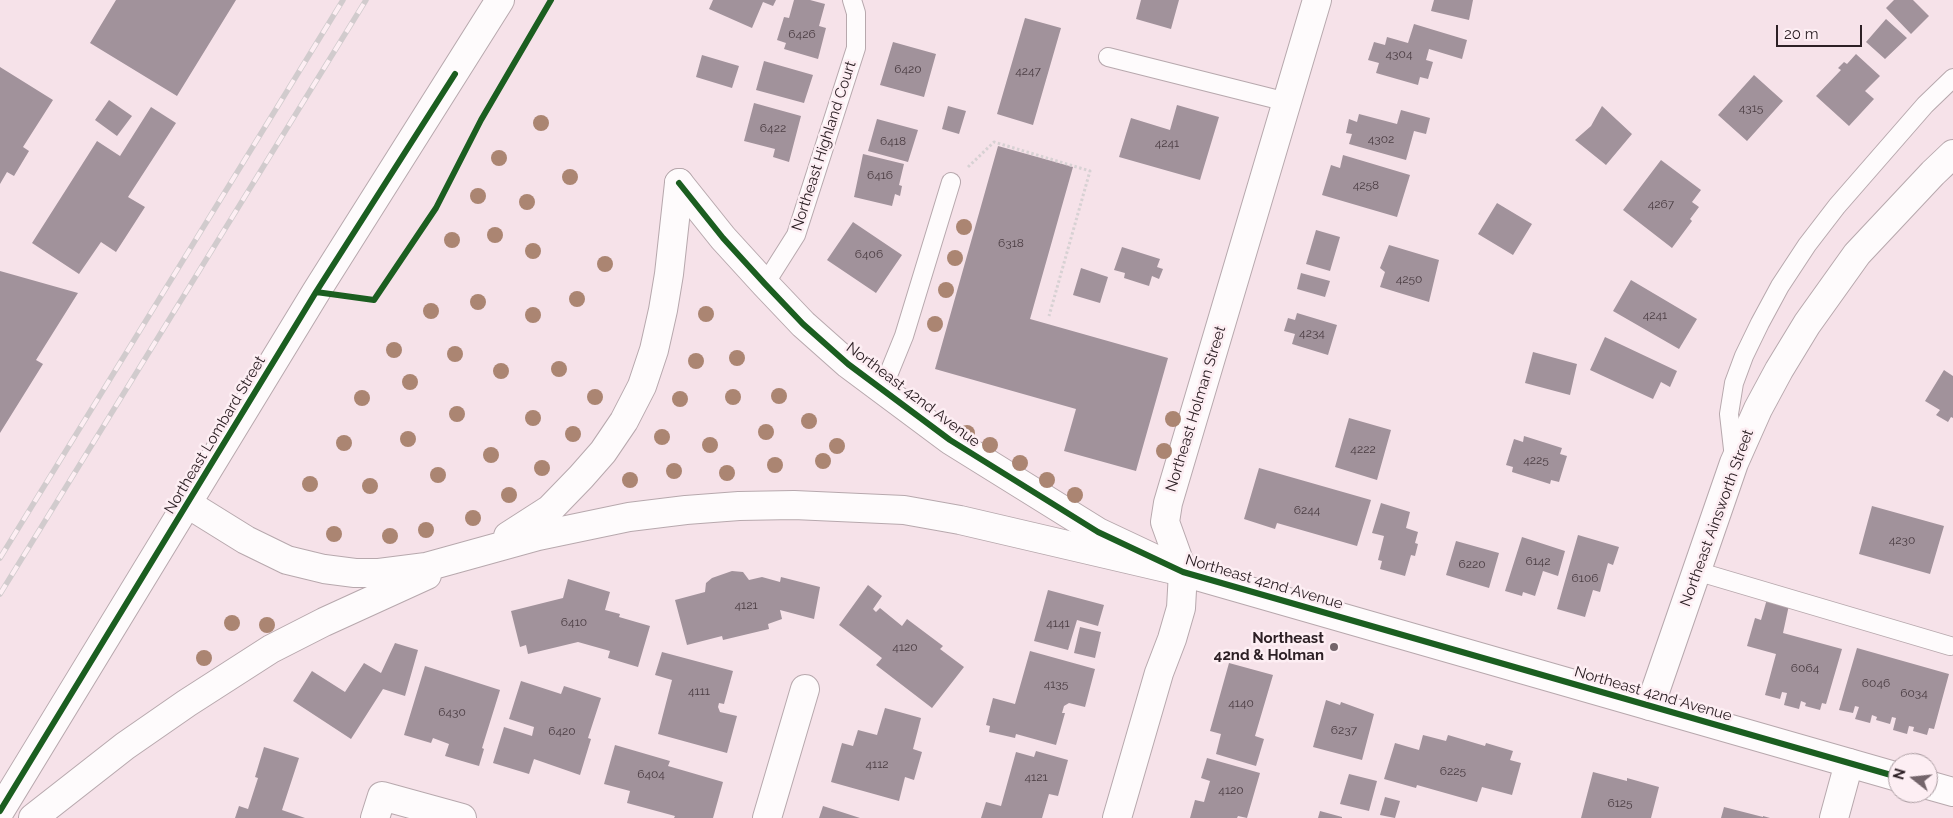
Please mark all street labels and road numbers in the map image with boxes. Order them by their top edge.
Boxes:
street label: Northeast Highland Court [788,59,860,233]
street label: Northeast Holman Street [1162,324,1230,494]
street label: Northeast 42nd Avenue [842,339,984,451]
street label: Northeast Lombard Street [161,353,269,517]
street label: Northeast Ainsworth Street [1677,427,1757,609]
street label: Northeast 42nd Avenue [1183,551,1345,613]
street label: Northeast 42nd Avenue [1572,663,1734,725]

